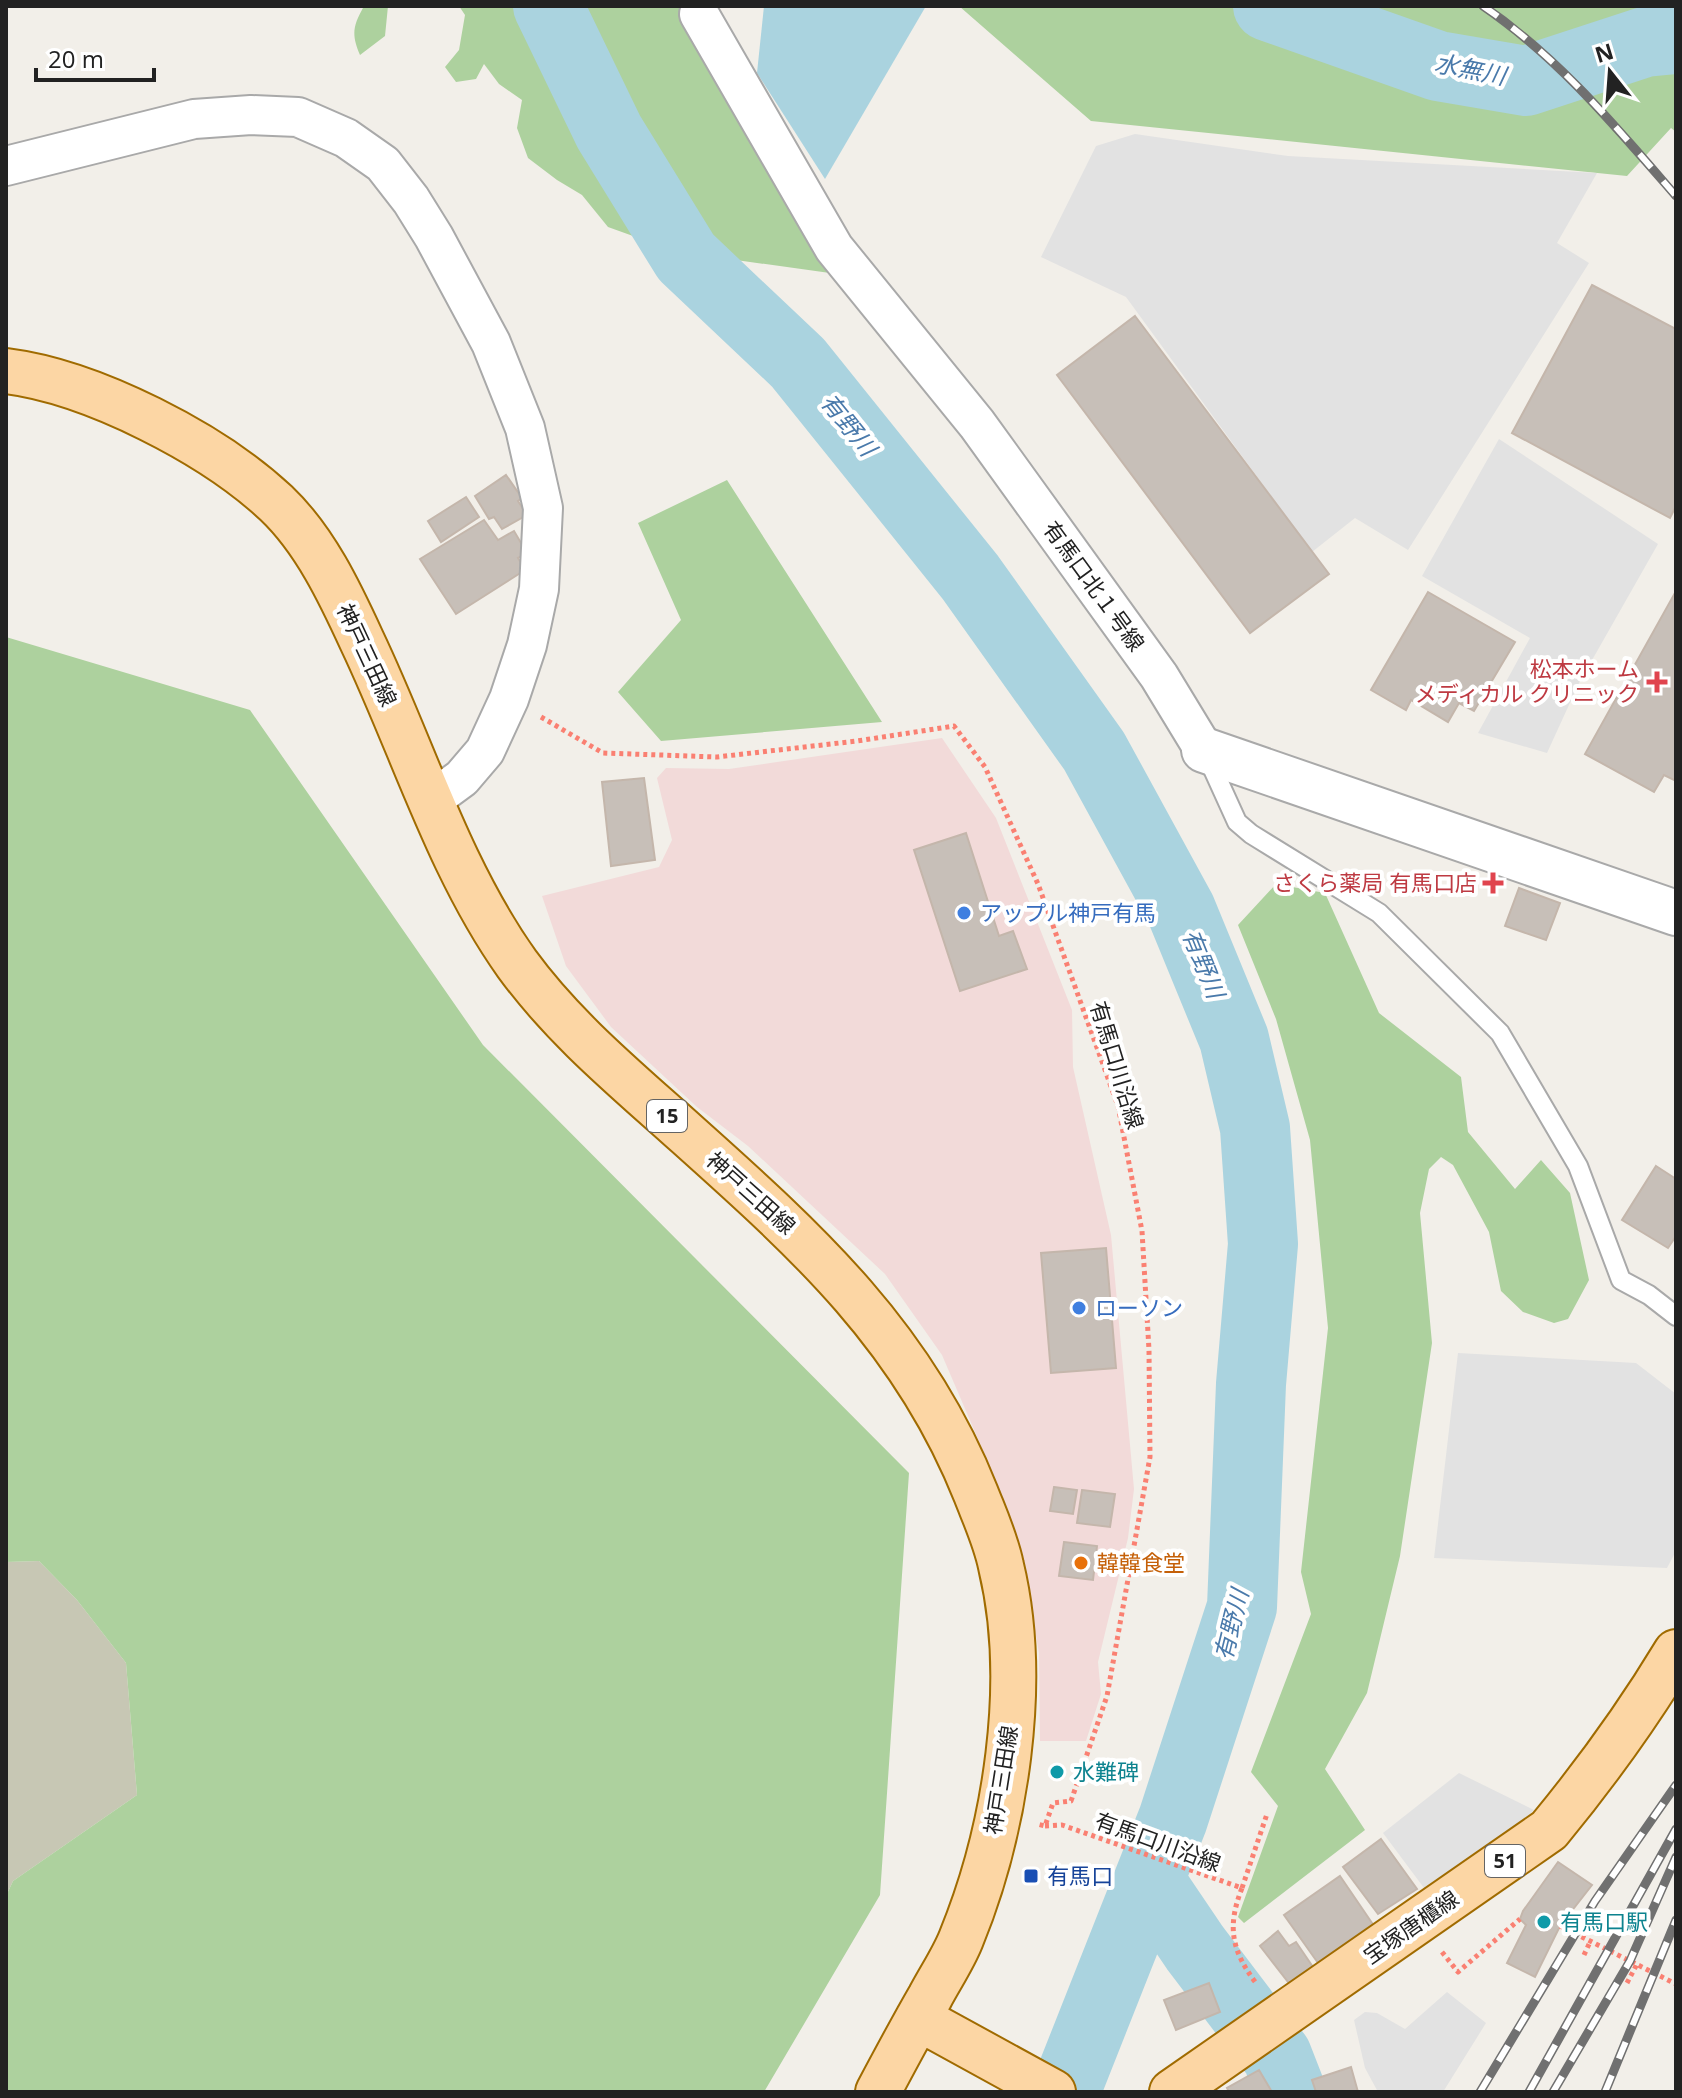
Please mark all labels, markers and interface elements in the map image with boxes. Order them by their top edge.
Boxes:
scale bar [36,32,154,82]
north arrow [1570,32,1650,112]
text: N [1591,35,1617,69]
text: 20 m [48,42,104,75]
water label: 水無川 [1432,45,1512,92]
water label: 有野川 [814,386,887,465]
street label: 有馬口北１号線 [1037,514,1152,657]
street label: 神戸三田線 [331,598,405,711]
place label: 松本ホーム メディカル クリニック [1415,653,1639,708]
marker: 松本ホーム メディカル クリニック [1646,671,1668,693]
place label: さくら薬局 有馬口店 [1273,867,1477,897]
marker: さくら薬局 有馬口店 [1484,874,1502,892]
place label: アップル神戸有馬 [980,897,1156,927]
marker: アップル神戸有馬 [955,904,973,922]
water label: 有野川 [1176,924,1234,1006]
street label: 有馬口川沿線 [1084,997,1152,1132]
road number: 15 [647,1100,687,1132]
street label: 神戸三田線 [701,1144,803,1240]
place label: ローソン [1095,1292,1183,1322]
marker: ローソン [1070,1299,1088,1317]
place label: 韓韓食堂 [1097,1547,1185,1577]
marker: 韓韓食堂 [1072,1554,1090,1572]
water label: 有野川 [1206,1583,1256,1664]
street label: 神戸三田線 [977,1723,1023,1837]
place label: 水難碑 [1073,1756,1139,1786]
marker: 水難碑 [1048,1763,1066,1781]
street label: 有馬口川沿線 [1091,1804,1225,1878]
road number: 51 [1485,1845,1525,1877]
place label: 有馬口 [1047,1860,1113,1890]
marker: 有馬口 [1022,1867,1040,1885]
street label: 宝塚唐櫃線 [1357,1882,1464,1970]
place label: 有馬口駅 [1560,1906,1648,1936]
marker: 有馬口駅 [1535,1913,1553,1931]

